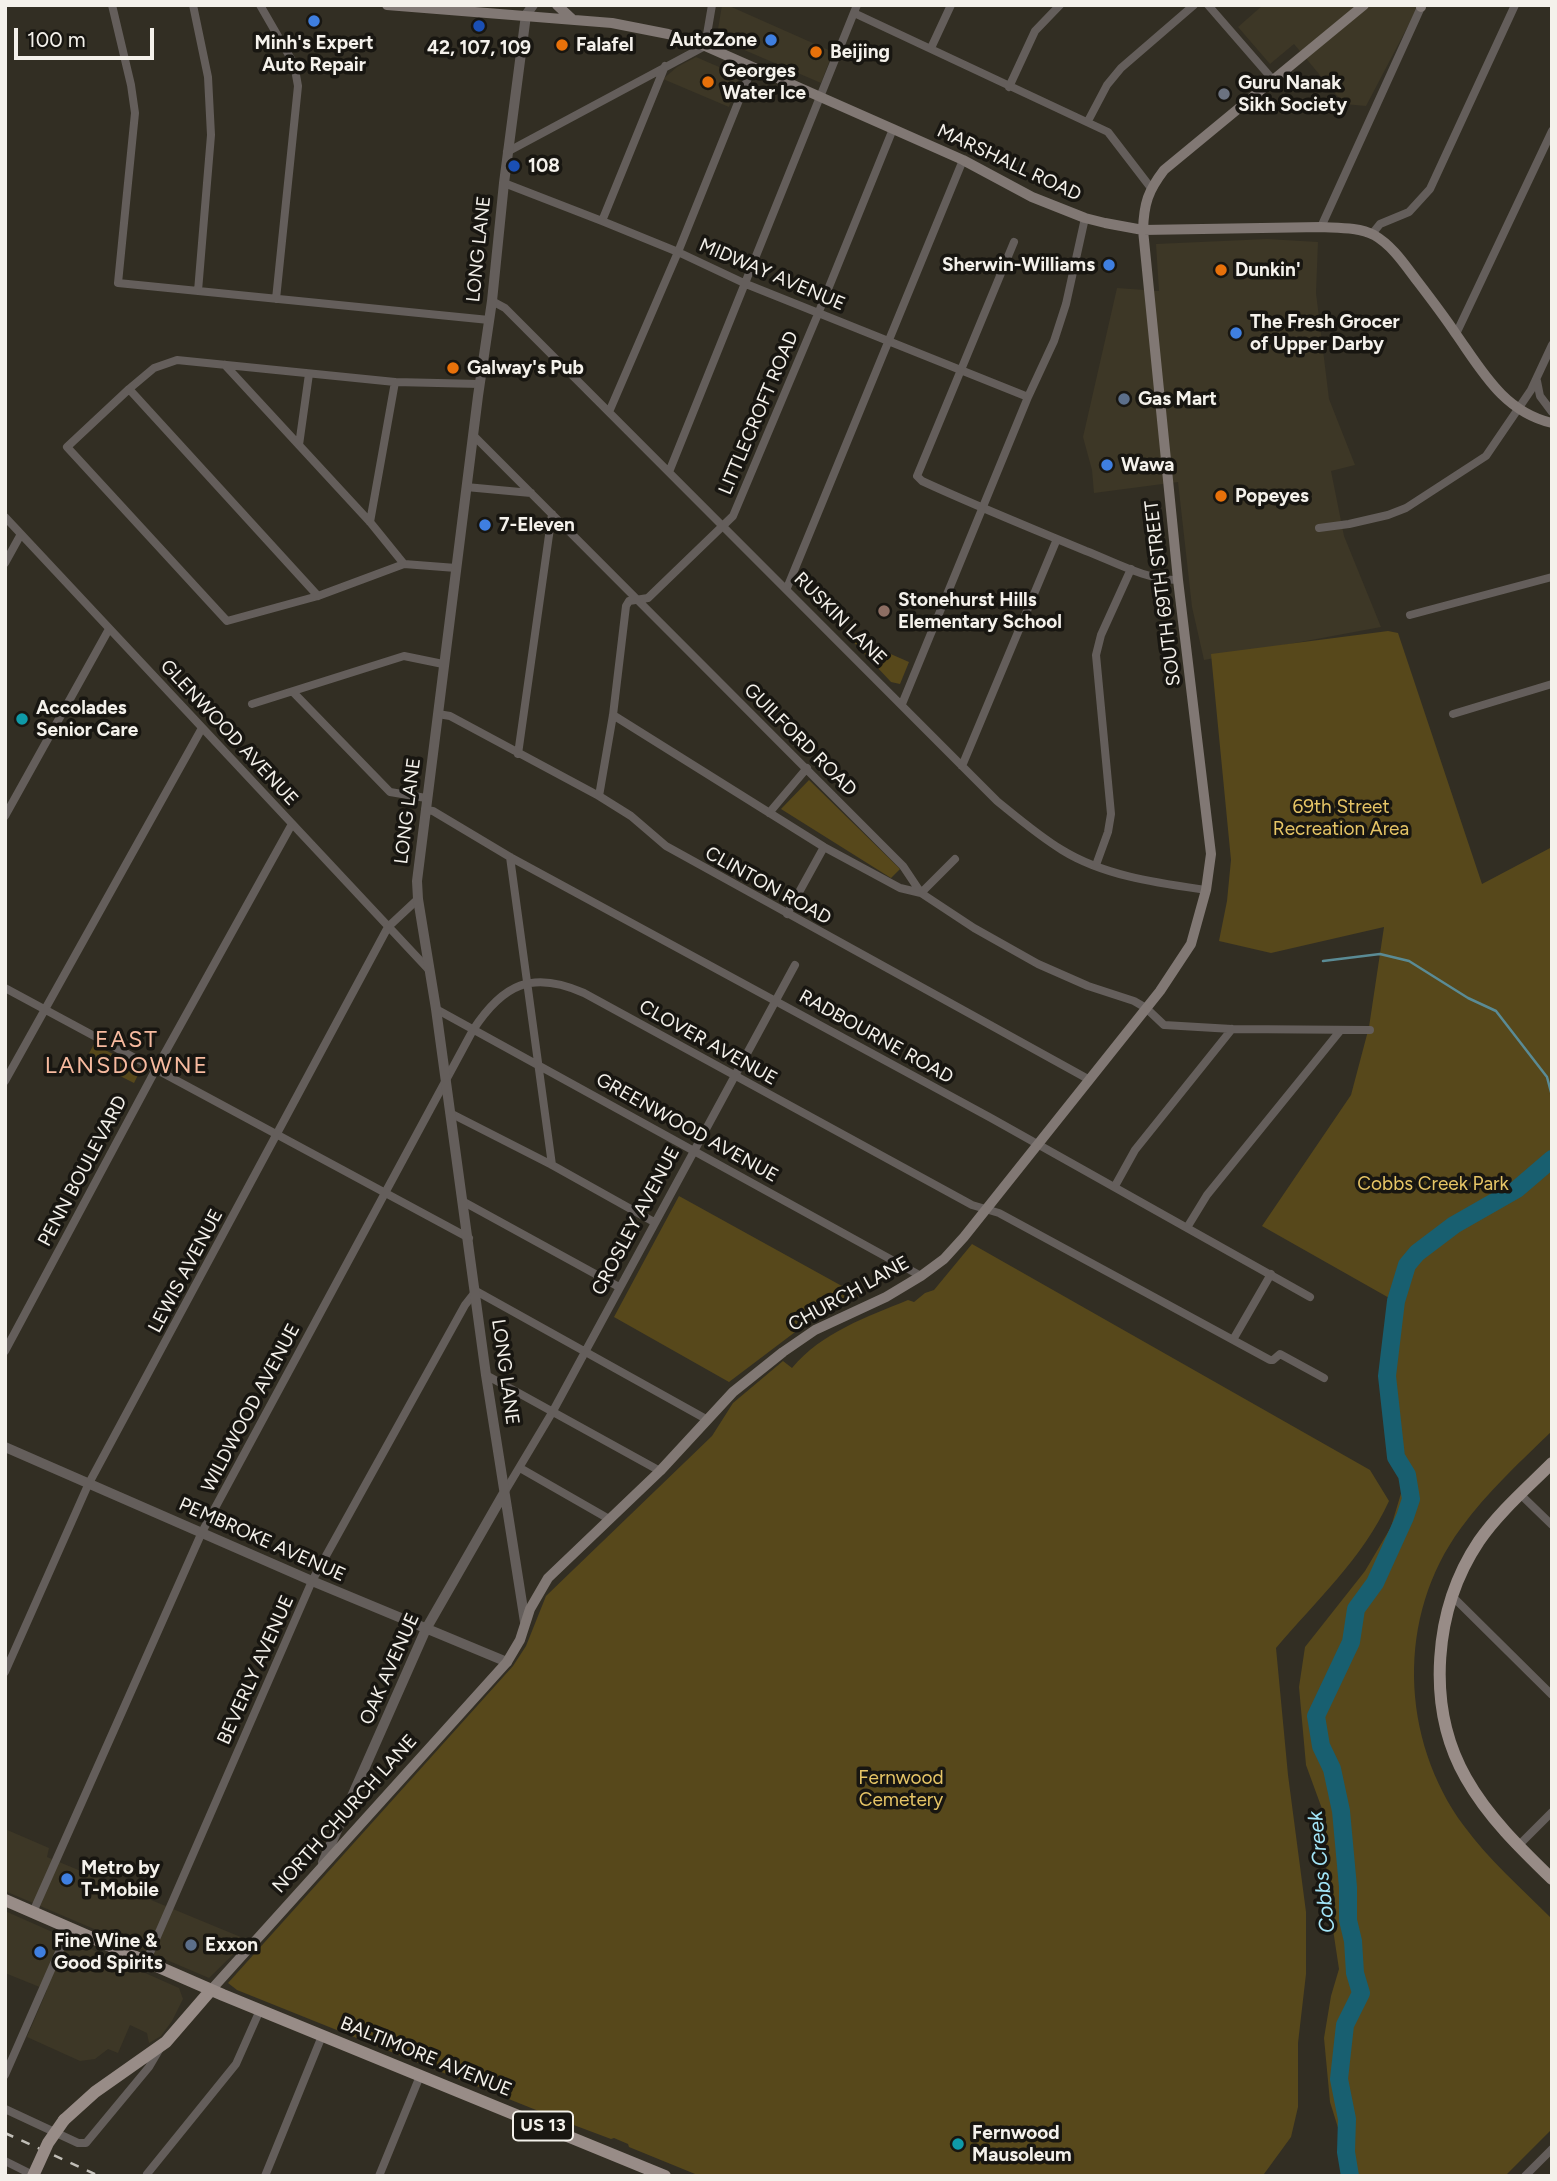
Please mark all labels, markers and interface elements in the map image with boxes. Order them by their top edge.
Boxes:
marker: Minh's Expert Auto Repair [306,13,322,29]
scale bar [18,14,158,58]
marker: 42, 107, 109 [471,18,487,34]
text: 100 m [27,27,86,52]
place label: AutoZone [670,29,757,51]
place label: Minh's Expert Auto Repair [254,32,374,76]
marker: AutoZone [763,32,779,48]
place label: Falafel [576,34,634,56]
place label: 42, 107, 109 [427,37,531,59]
marker: Falafel [554,37,570,53]
place label: Beijing [830,41,890,63]
marker: Beijing [808,44,824,60]
place label: Georges Water Ice [722,60,806,104]
place label: Guru Nanak Sikh Society [1238,72,1347,116]
marker: Georges Water Ice [700,74,716,90]
marker: Guru Nanak Sikh Society [1216,86,1232,102]
street label: MARSHALL ROAD [933,120,1085,206]
place label: 108 [528,155,560,177]
marker: 108 [506,158,522,174]
street label: LONG LANE [462,195,496,303]
street label: MIDWAY AVENUE [696,234,848,316]
place label: Sherwin-Williams [942,254,1095,276]
marker: Sherwin-Williams [1101,257,1117,273]
place label: Dunkin' [1235,259,1301,281]
marker: Dunkin' [1213,262,1229,278]
place label: The Fresh Grocer of Upper Darby [1250,311,1400,355]
marker: The Fresh Grocer of Upper Darby [1228,325,1244,341]
street label: LITTLECROFT ROAD [714,328,804,498]
place label: Galway's Pub [467,357,584,379]
marker: Galway's Pub [445,360,461,376]
place label: Gas Mart [1138,388,1217,410]
marker: Gas Mart [1116,391,1132,407]
place label: Wawa [1121,454,1174,476]
marker: Wawa [1099,457,1115,473]
place label: Popeyes [1235,485,1309,507]
marker: Popeyes [1213,488,1229,504]
street label: SOUTH 69TH STREET [1140,499,1186,687]
place label: 7-Eleven [499,514,575,536]
marker: 7-Eleven [477,517,493,533]
street label: RUSKIN LANE [789,568,891,670]
place label: Stonehurst Hills Elementary School [898,589,1062,633]
marker: Stonehurst Hills Elementary School [876,603,892,619]
street label: GLENWOOD AVENUE [155,655,303,811]
street label: GUILFORD ROAD [739,679,861,801]
place label: Accolades Senior Care [36,697,138,741]
marker: Accolades Senior Care [14,711,30,727]
street label: LONG LANE [390,757,426,865]
park label: 69th Street Recreation Area [1273,796,1409,840]
street label: CLINTON ROAD [701,842,835,930]
street label: RADBOURNE ROAD [795,985,957,1089]
street label: CLOVER AVENUE [635,996,781,1090]
district label: EAST LANSDOWNE [46,1026,208,1080]
street label: GREENWOOD AVENUE [592,1068,782,1188]
street label: PENN BOULEVARD [34,1092,132,1250]
street label: CROSLEY AVENUE [587,1143,685,1299]
park label: Cobbs Creek Park [1357,1173,1509,1195]
street label: LEWIS AVENUE [144,1205,228,1337]
street label: CHURCH LANE [785,1251,913,1337]
street label: LONG LANE [486,1318,524,1426]
street label: WILDWOOD AVENUE [197,1320,305,1496]
street label: PEMBROKE AVENUE [175,1493,349,1587]
street label: BEVERLY AVENUE [213,1592,299,1748]
street label: OAK AVENUE [355,1610,425,1728]
street label: NORTH CHURCH LANE [268,1730,422,1898]
park label: Fernwood Cemetery [858,1767,944,1811]
water label: Cobbs Creek [1303,1810,1341,1934]
place label: Metro by T-Mobile [81,1857,160,1901]
marker: Metro by T-Mobile [59,1871,75,1887]
place label: Fine Wine & Good Spirits [54,1930,163,1974]
place label: Exxon [205,1934,258,1956]
marker: Exxon [183,1937,199,1953]
marker: Fine Wine & Good Spirits [32,1944,48,1960]
street label: BALTIMORE AVENUE [337,2012,515,2102]
road number: US 13 [513,2112,573,2140]
place label: Fernwood Mausoleum [972,2122,1072,2166]
marker: Fernwood Mausoleum [950,2136,966,2152]

